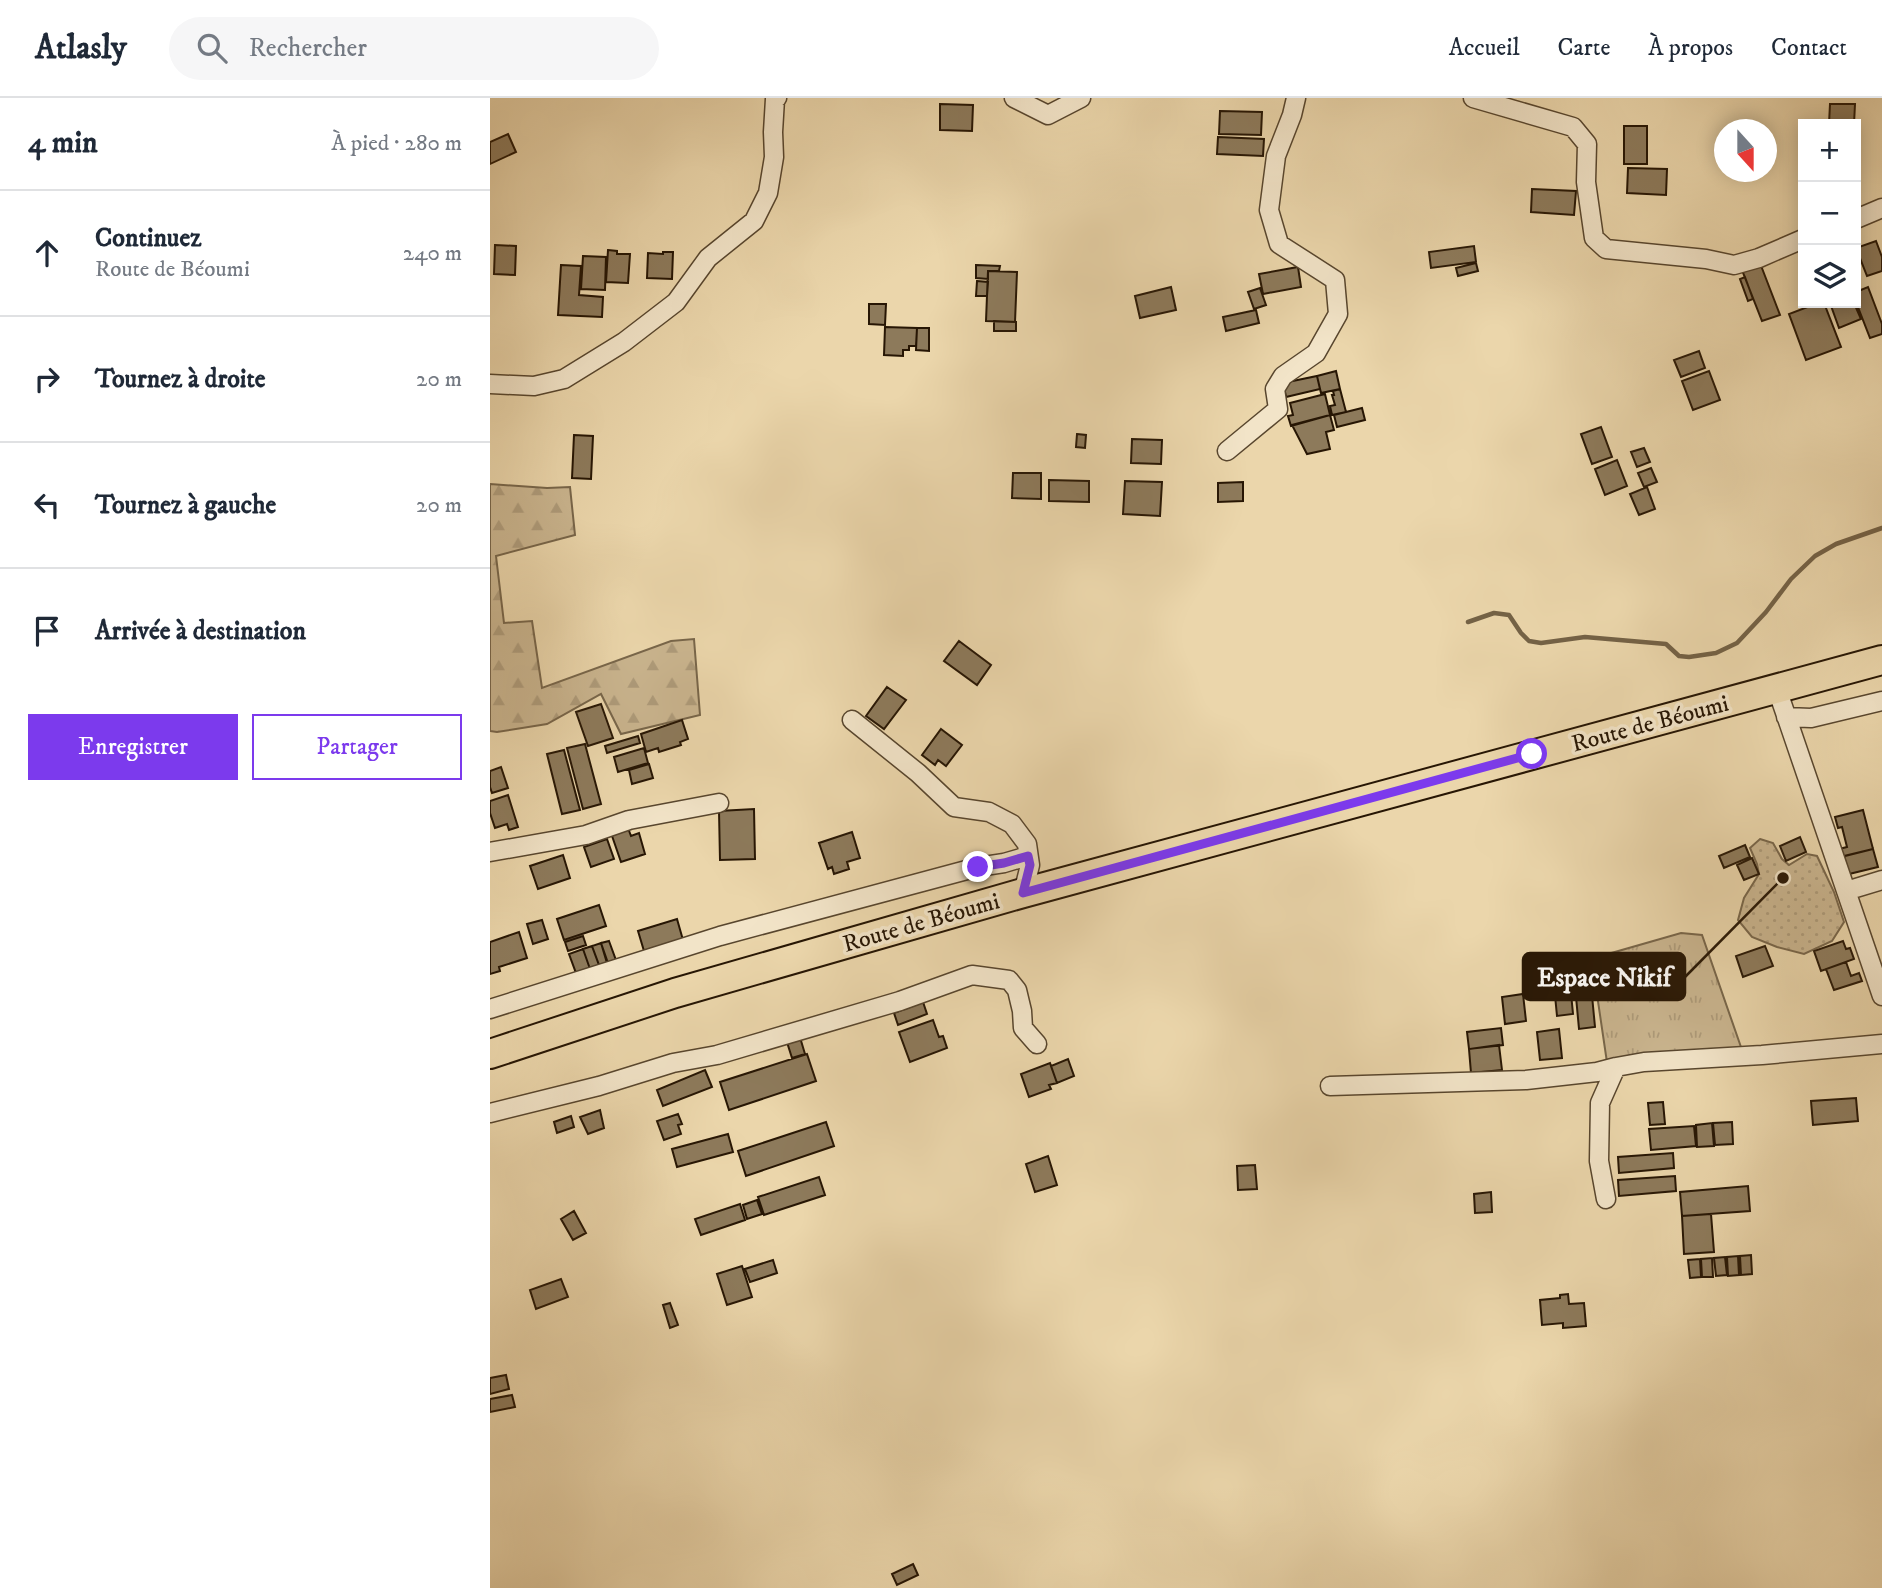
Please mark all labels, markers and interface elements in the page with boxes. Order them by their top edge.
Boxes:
search box [169,17,659,80]
text: Atlasly [35,28,127,69]
icon: search [193,29,231,67]
text: Rechercher [249,32,367,65]
text: Accueil [1449,33,1520,63]
text: Carte [1558,33,1610,63]
text: À propos [1648,33,1733,63]
text: Contact [1771,33,1847,63]
north arrow [1714,119,1777,182]
map controls [1798,119,1861,308]
button: + [1798,119,1861,182]
text: 4 min [28,125,98,162]
text: À pied · 280 m [331,129,462,158]
button: − [1798,182,1861,245]
text: Continuez [95,222,201,255]
icon: ahead [28,234,66,272]
text: 240 m [403,239,462,268]
button: layers [1798,245,1861,308]
text: Route de Béoumi [95,255,250,284]
icon: right [28,360,66,398]
text: Tournez à droite [95,363,266,396]
text: 20 m [416,365,462,394]
icon: left [28,486,66,524]
text: Tournez à gauche [95,489,276,522]
text: 20 m [416,491,462,520]
icon: arrive [28,612,66,650]
text: Arrivée à destination [95,615,306,648]
street label: Route de Béoumi [1568,689,1732,759]
button: Enregistrer [28,714,238,780]
button: Partager [252,714,462,780]
route start [1516,738,1547,769]
route end [962,851,993,882]
street label: Route de Béoumi [839,886,1003,960]
callout: Espace Nikif [1523,953,1685,1000]
text: Espace Nikif [1537,962,1676,995]

